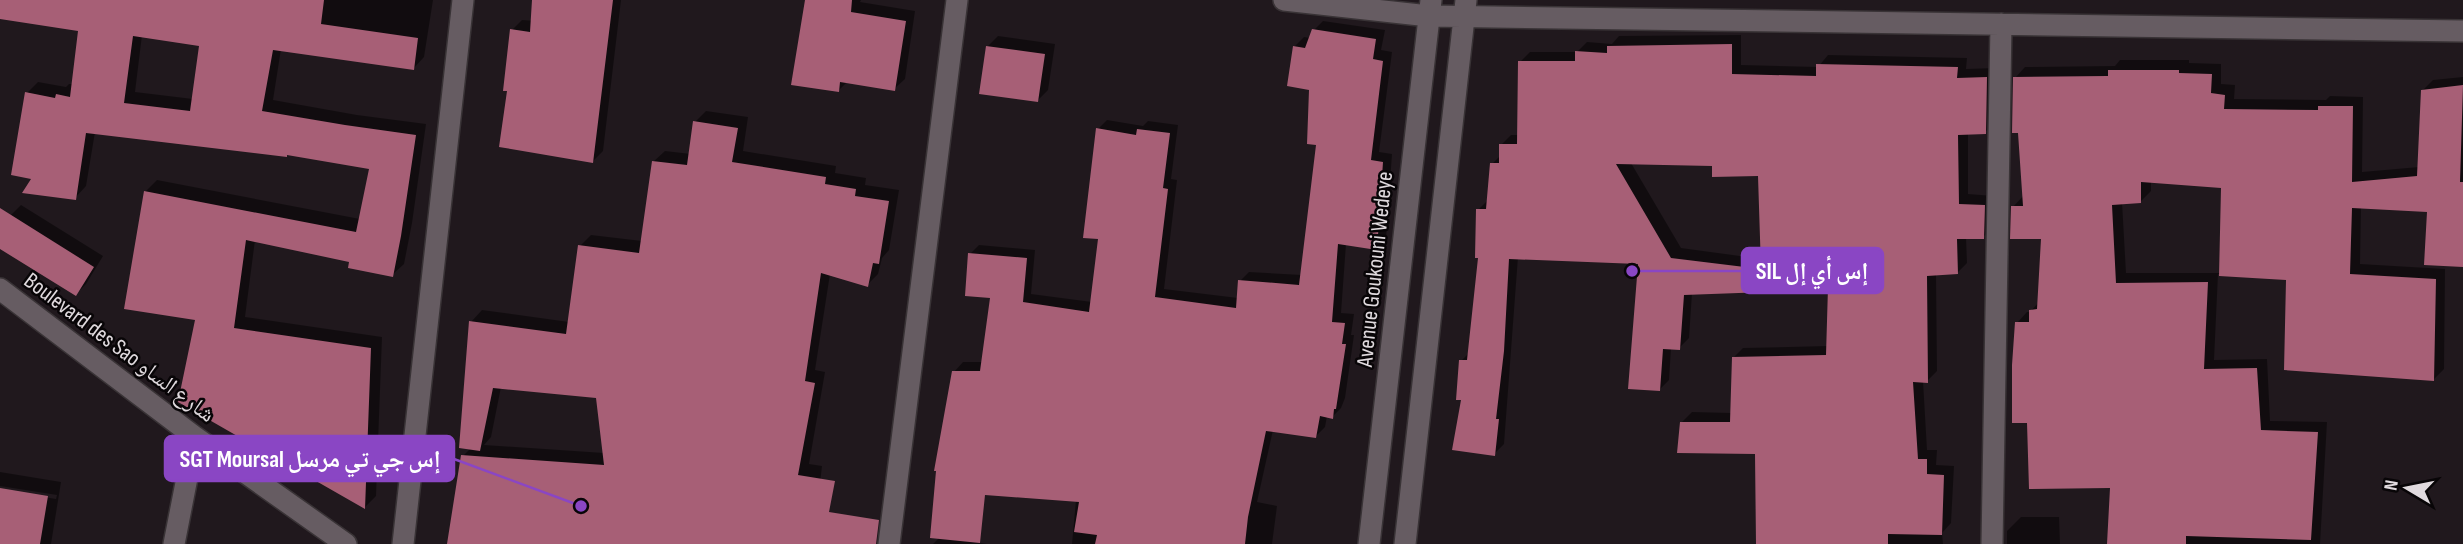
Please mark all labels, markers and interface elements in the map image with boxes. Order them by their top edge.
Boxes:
street label: Avenue Goukouni Wedeye [1351,170,1399,369]
callout: SIL إس أي إل [1742,248,1883,293]
text: SIL إس أي إل [1756,255,1868,290]
street label: Boulevard des Sao شارع الساو [18,267,220,429]
callout: SGT Moursal إس جي تي مرسل [165,436,454,481]
text: SGT Moursal إس جي تي مرسل [179,445,441,478]
north arrow [2372,453,2442,523]
text: N [2380,478,2404,492]

